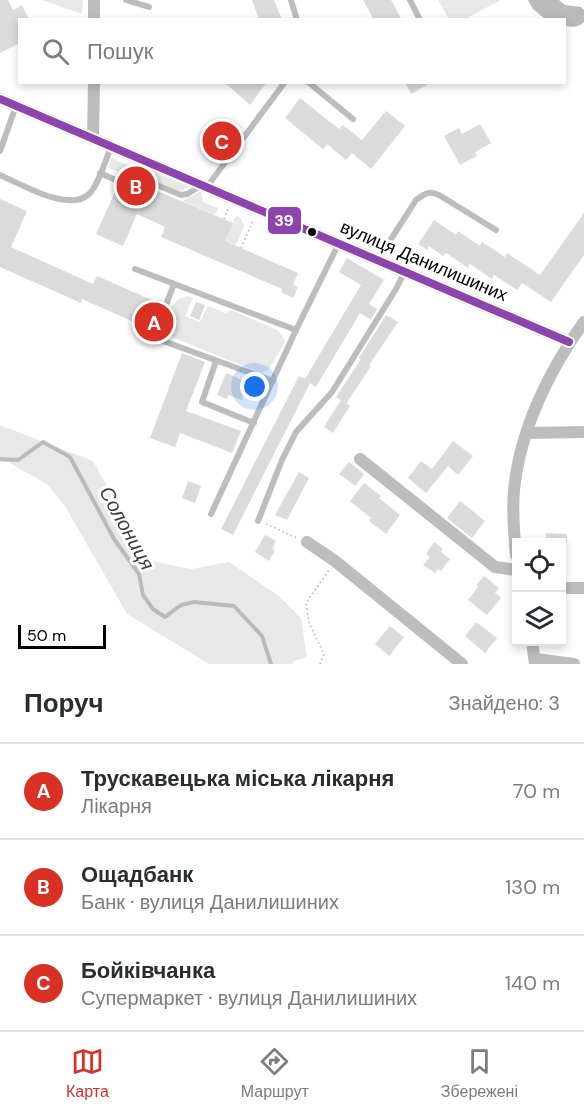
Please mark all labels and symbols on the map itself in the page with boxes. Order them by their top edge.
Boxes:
pin: C [202,118,242,164]
pin: B [116,164,156,208]
line badge: 39 [267,206,302,235]
text: 39 [274,210,294,231]
street label: вулиця Данилишиних [337,215,511,307]
unlabelled marker [306,226,318,238]
pin: A [134,300,174,344]
your location [240,372,269,401]
water label: Солониця [93,482,161,575]
scale bar [18,622,106,650]

